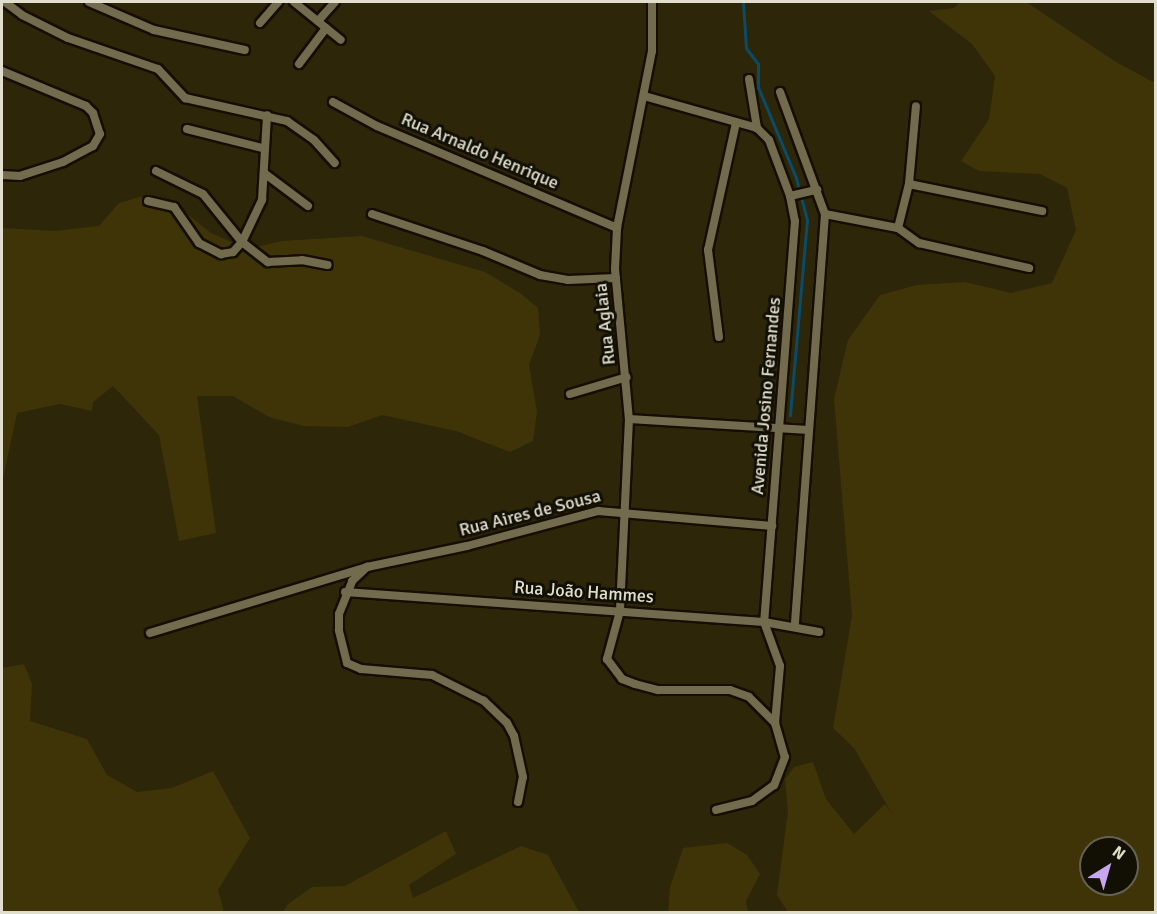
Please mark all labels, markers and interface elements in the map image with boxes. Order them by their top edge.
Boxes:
street label: Rua Arnaldo Henrique [398,108,562,194]
street label: Rua Aglaia [590,282,620,366]
street label: Avenida Josino Fernandes [747,296,785,496]
street label: Rua Aires de Sousa [457,485,603,541]
street label: Rua João Hammes [513,576,655,608]
north arrow [1079,836,1139,896]
text: N [1108,842,1129,865]

